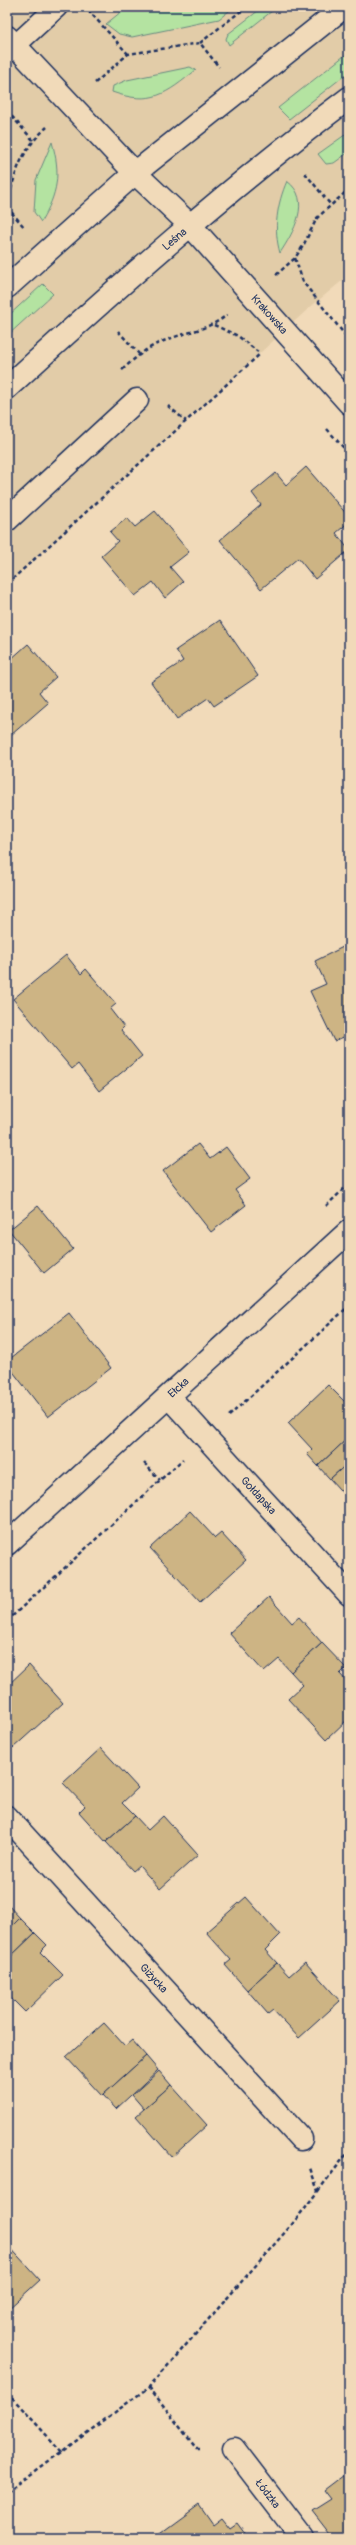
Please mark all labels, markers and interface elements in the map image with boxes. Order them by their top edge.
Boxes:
street label: Leśna [160,225,189,253]
street label: Krakowska [248,292,290,337]
street label: Ełcka [165,1375,192,1401]
street label: Gołdapska [238,1474,279,1517]
street label: Giżycka [137,1961,170,1996]
street label: Łódzka [252,2476,283,2511]

